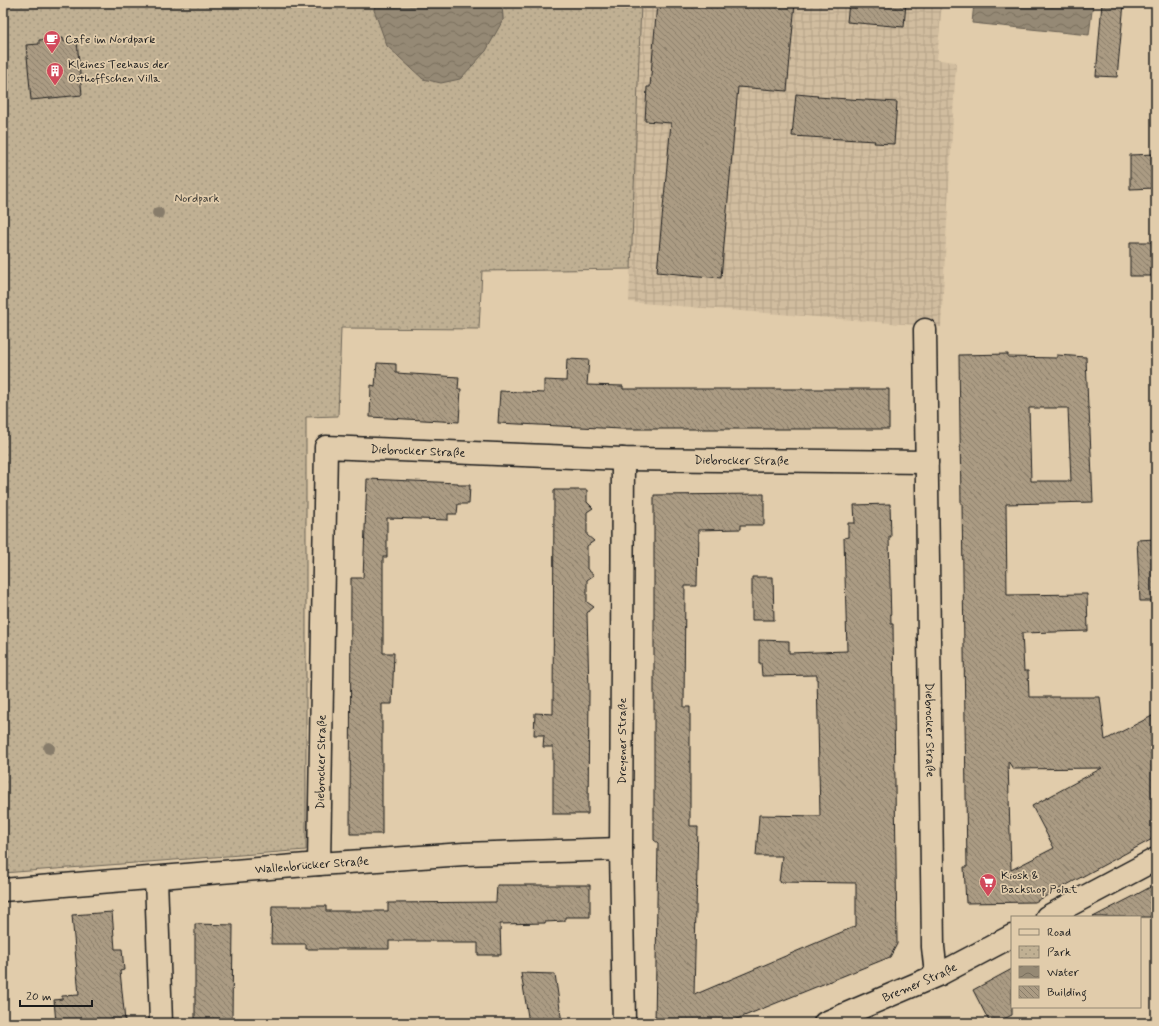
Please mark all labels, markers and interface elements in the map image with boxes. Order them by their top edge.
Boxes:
cafe icon: Cafe im Nordpark [42,29,62,54]
place label: Cafe im Nordpark [65,32,155,48]
place label: Kleines Teehaus der Osthoffschen Villa [68,57,169,87]
building icon: Kleines Teehaus der Osthoffschen Villa [45,61,65,86]
park label: Nordpark [175,191,219,207]
street label: Diebrocker Straße [370,442,466,462]
street label: Diebrocker Straße [694,453,789,470]
street label: Diebrocker Straße [921,682,938,778]
street label: Dreyener Straße [615,698,631,784]
street label: Diebrocker Straße [313,714,331,810]
street label: Wallenbrücker Straße [254,854,370,878]
place label: Kiosk & Backshop Polat [1001,868,1077,898]
supermarket icon: Kiosk & Backshop Polat [978,872,998,897]
legend [1011,916,1141,1008]
text: Road [1047,925,1071,941]
text: Park [1047,945,1071,961]
street label: Bremer Straße [880,959,960,1007]
text: Water [1047,965,1079,981]
scale bar [20,982,92,1008]
text: Building [1047,985,1087,1002]
text: 20 m [26,989,52,1005]

